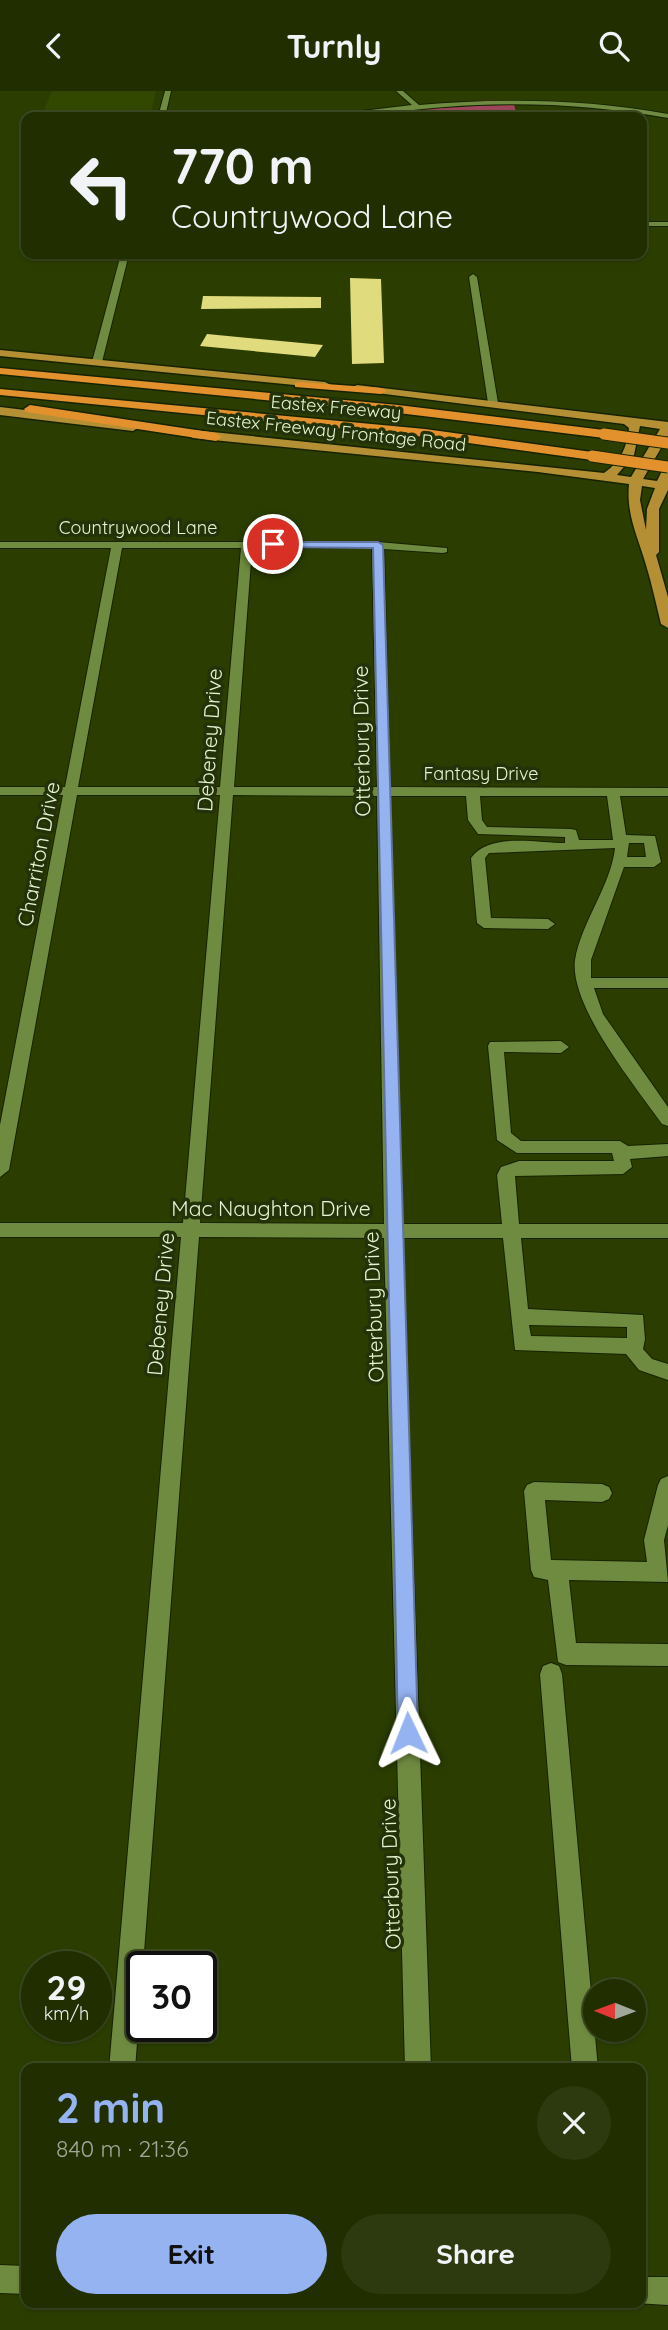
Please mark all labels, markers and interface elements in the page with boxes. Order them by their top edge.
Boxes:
text: Turnly [287,26,381,66]
icon: back [35,27,73,65]
icon: search [595,27,633,65]
text: 770 m [171,135,314,196]
icon: left [56,140,147,231]
text: Countrywood Lane [171,196,453,236]
street label: Eastex Freeway [270,390,402,424]
street label: Eastex Freeway Frontage Road [205,406,467,456]
pin [243,514,303,574]
street label: Countrywood Lane [59,516,217,539]
icon: arrive [254,525,292,563]
street label: Otterbury Drive [347,665,375,817]
street label: Debeney Drive [191,667,227,813]
street label: Fantasy Drive [423,762,539,785]
street label: Charriton Drive [11,779,65,929]
street label: Mac Naughton Drive [171,1195,371,1221]
street label: Debeney Drive [141,1231,179,1377]
street label: Otterbury Drive [357,1231,389,1383]
position arrow [371,1696,445,1770]
street label: Otterbury Drive [374,1798,406,1950]
speed limit sign: 30 [126,1951,217,2042]
text: 29 [47,1965,86,2009]
north arrow [583,1979,646,2042]
map controls [583,1979,646,2042]
text: km/h [44,2002,89,2025]
text: 2 min [56,2081,165,2134]
button: close [537,2086,611,2160]
text: 840 m · 21:36 [56,2134,189,2163]
button: Exit [56,2214,327,2294]
button: Share [341,2214,611,2294]

